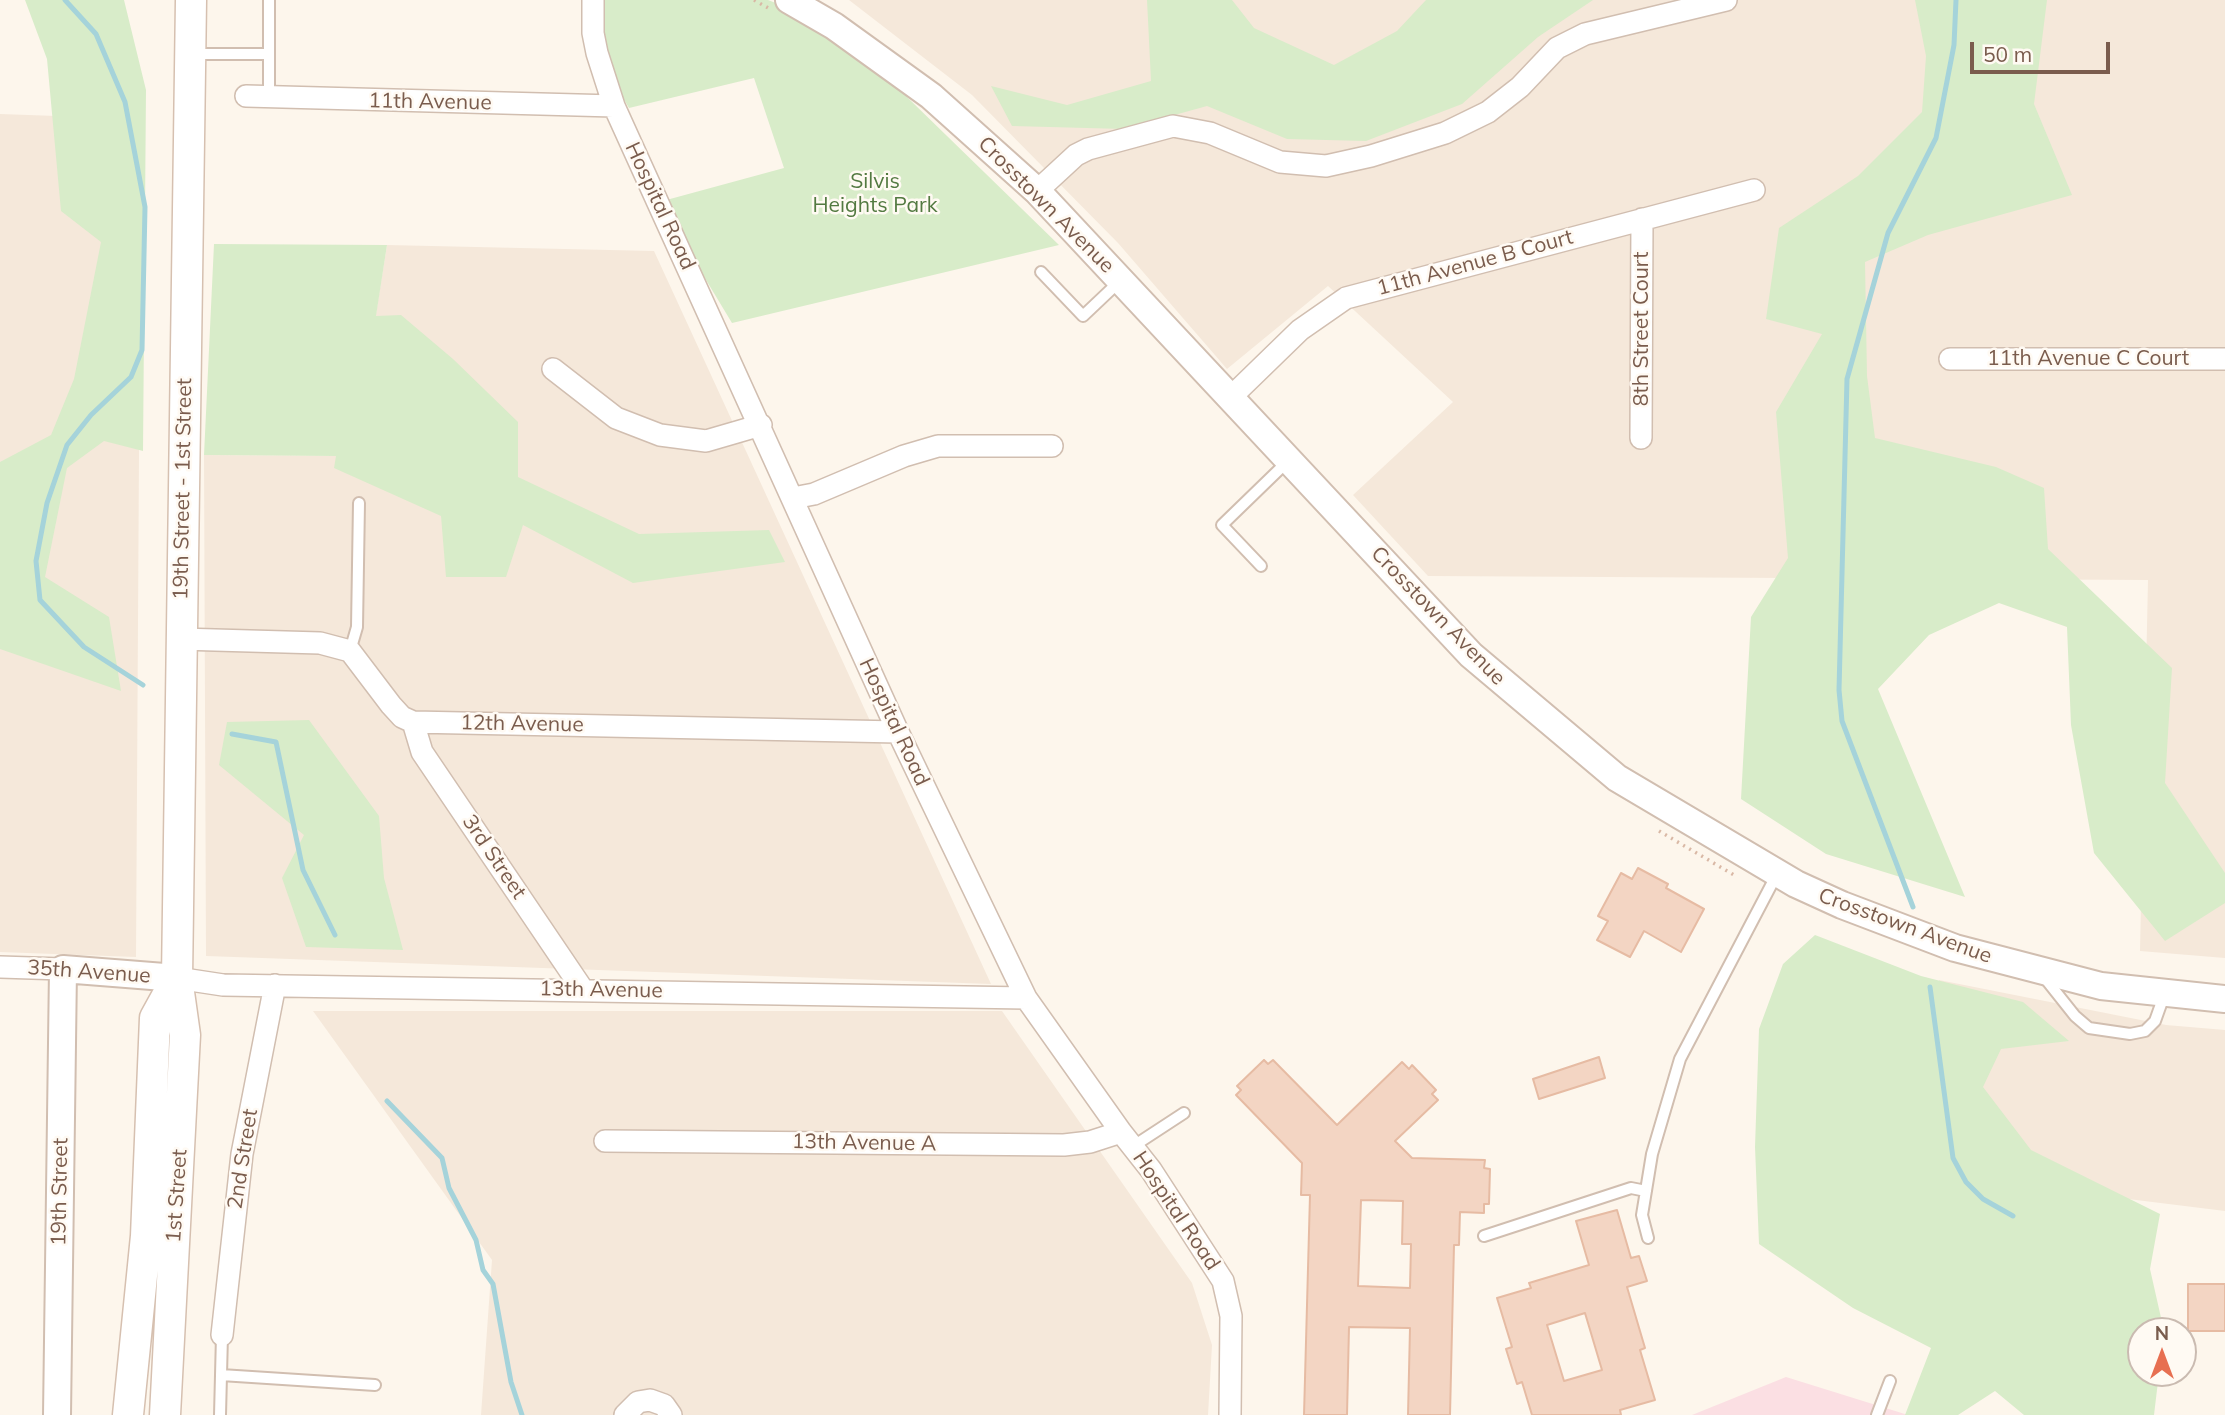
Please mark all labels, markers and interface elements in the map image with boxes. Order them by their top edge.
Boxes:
scale bar [1973,28,2113,72]
text: 50 m [1983,41,2032,67]
street label: 11th Avenue [368,88,492,116]
street label: Crosstown Avenue [972,131,1120,279]
street label: Hospital Road [619,138,701,274]
park label: Silvis Heights Park [813,169,937,219]
street label: 11th Avenue B Court [1374,225,1576,301]
street label: 8th Street Court [1629,252,1655,406]
street label: 11th Avenue C Court [1987,346,2189,372]
street label: 19th Street - 1st Street [168,378,198,600]
street label: Crosstown Avenue [1365,541,1511,691]
street label: Hospital Road [853,654,935,790]
street label: 12th Avenue [460,710,584,738]
street label: 3rd Street [457,810,531,904]
street label: Crosstown Avenue [1815,883,1995,969]
street label: 35th Avenue [27,955,151,989]
street label: 13th Avenue [539,976,663,1004]
street label: 2nd Street [223,1107,263,1211]
street label: 13th Avenue A [792,1129,936,1157]
street label: 19th Street [46,1138,74,1246]
street label: Hospital Road [1127,1147,1225,1275]
street label: 1st Street [161,1148,193,1244]
north arrow [2127,1317,2197,1387]
text: N [2155,1321,2169,1345]

